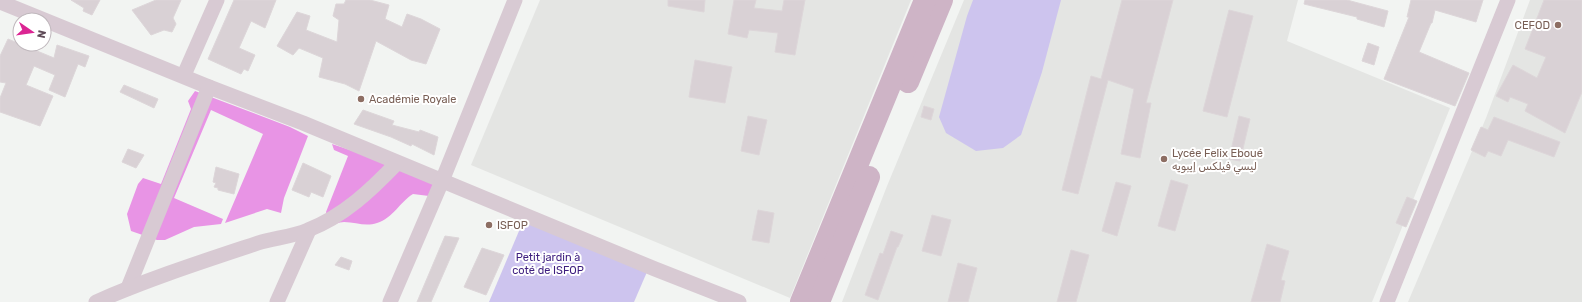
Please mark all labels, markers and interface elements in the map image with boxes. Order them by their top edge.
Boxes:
north arrow [12,12,52,52]
place label: CEFOD [1515,19,1550,32]
marker: CEFOD [1553,20,1563,30]
text: N [34,29,48,40]
place label: Académie Royale [369,93,456,106]
marker: Académie Royale [356,94,366,104]
place label: Lycée Felix Eboué ليسي فيلكس إيبويه [1172,147,1263,175]
marker: Lycée Felix Eboué ليسي فيلكس إيبويه [1159,154,1169,164]
place label: ISFOP [497,219,528,232]
marker: ISFOP [484,220,494,230]
park label: Petit jardin à coté de ISFOP [512,251,584,277]

